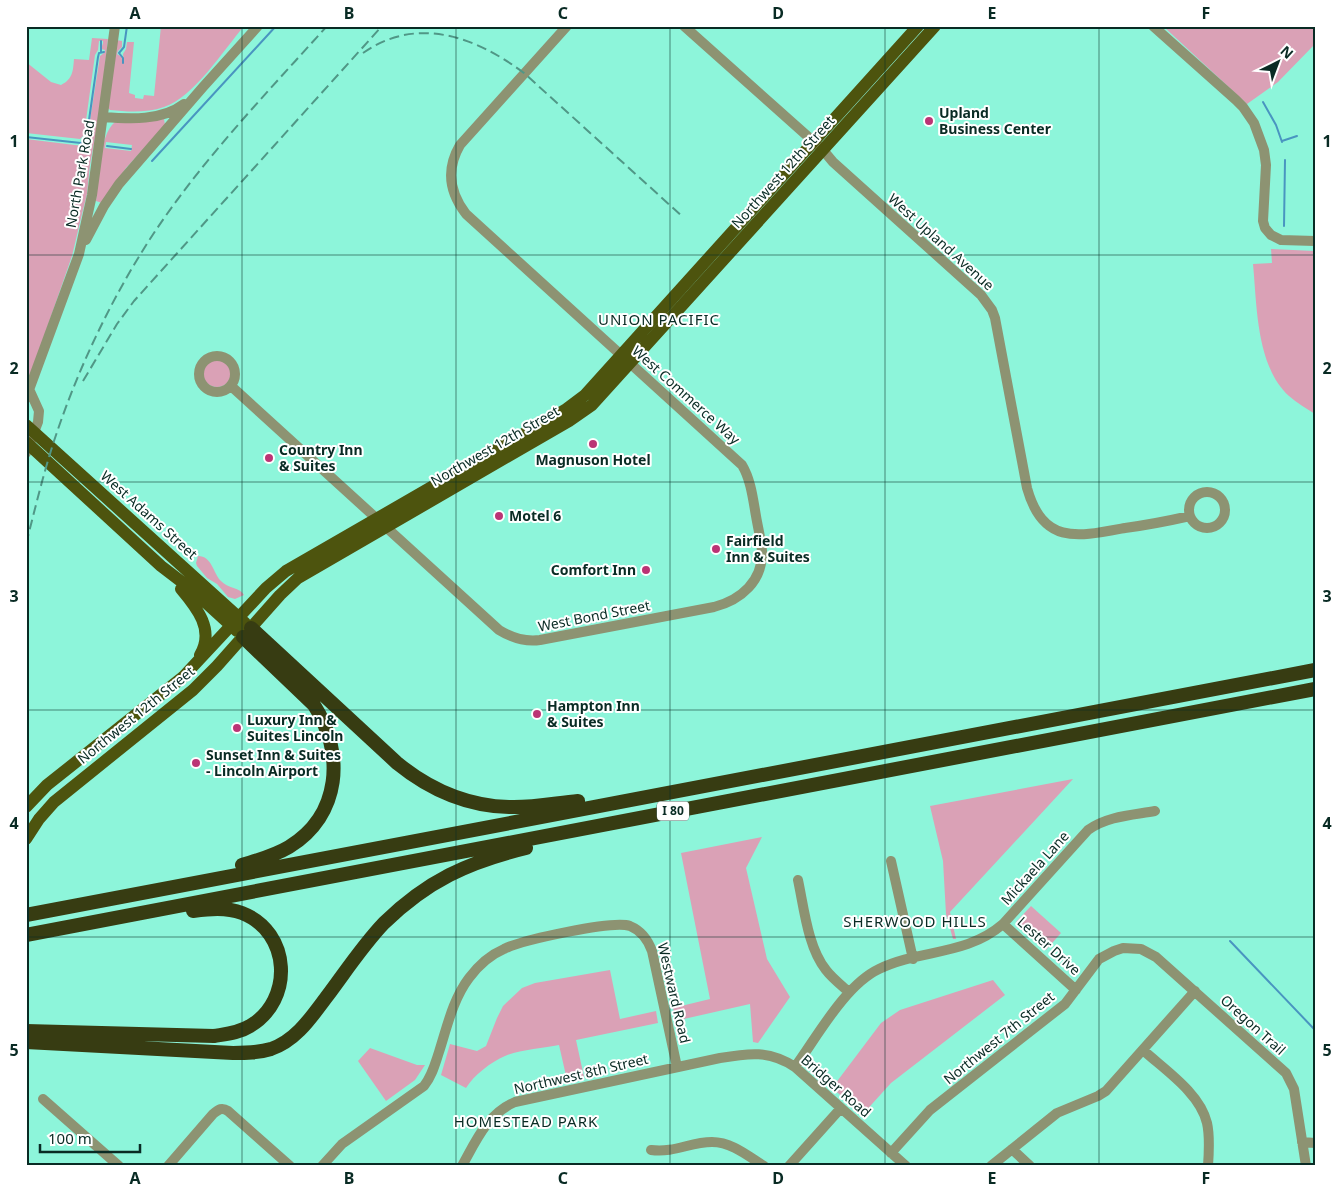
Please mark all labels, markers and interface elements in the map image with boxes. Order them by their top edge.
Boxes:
text: A [129,2,141,24]
text: B [344,2,354,24]
text: C [558,2,568,24]
text: D [772,2,784,24]
text: E [988,2,997,24]
text: F [1202,2,1210,24]
north arrow [1254,38,1304,88]
text: N [1276,41,1298,63]
place label: Upland Business Center [939,103,1052,138]
street label: Northwest 12th Street [727,111,838,232]
marker: Upland Business Center [923,115,935,127]
street label: North Park Road [61,119,98,229]
text: 1 [9,130,19,152]
text: 1 [1322,130,1332,152]
street label: West Upland Avenue [884,189,998,294]
district label: UNION PACIFIC [598,309,720,329]
street label: West Commerce Way [628,341,745,449]
text: 2 [9,357,19,379]
text: 2 [1322,357,1332,379]
street label: Northwest 12th Street [427,401,562,490]
marker: Magnuson Hotel [587,438,599,450]
place label: Country Inn & Suites [279,440,363,475]
place label: Magnuson Hotel [535,450,651,469]
marker: Country Inn & Suites [263,452,275,464]
street label: West Adams Street [97,466,202,563]
place label: Motel 6 [509,506,561,525]
marker: Motel 6 [493,510,505,522]
place label: Fairfield Inn & Suites [726,531,810,566]
marker: Fairfield Inn & Suites [710,543,722,555]
place label: Comfort Inn [551,560,636,579]
marker: Comfort Inn [640,564,652,576]
text: 3 [9,585,19,607]
text: 3 [1322,585,1332,607]
street label: West Bond Street [536,595,651,636]
street label: Northwest 12th Street [73,661,198,768]
place label: Hampton Inn & Suites [547,696,640,731]
marker: Hampton Inn & Suites [531,708,543,720]
place label: Luxury Inn & Suites Lincoln [247,710,343,745]
marker: Luxury Inn & Suites Lincoln [231,722,243,734]
place label: Sunset Inn & Suites - Lincoln Airport [206,745,341,780]
marker: Sunset Inn & Suites - Lincoln Airport [190,757,202,769]
road number: I 80 [657,801,689,820]
text: 4 [9,812,19,834]
text: 4 [1322,812,1332,834]
street label: Mickaela Lane [996,827,1073,909]
district label: SHERWOOD HILLS [843,911,987,931]
street label: Lester Drive [1014,912,1085,979]
street label: Westward Road [654,941,695,1045]
street label: Northwest 7th Street [939,987,1058,1088]
street label: Oregon Trail [1217,990,1290,1059]
text: 5 [9,1039,19,1061]
text: 5 [1322,1039,1332,1061]
street label: Northwest 8th Street [512,1049,650,1098]
street label: Bridger Road [797,1050,875,1121]
district label: HOMESTEAD PARK [454,1111,598,1131]
scale bar [40,1122,140,1154]
text: 100 m [48,1128,92,1148]
text: A [129,1167,141,1189]
text: B [344,1167,354,1189]
text: C [558,1167,568,1189]
text: D [772,1167,784,1189]
text: E [988,1167,997,1189]
text: F [1202,1167,1210,1189]

